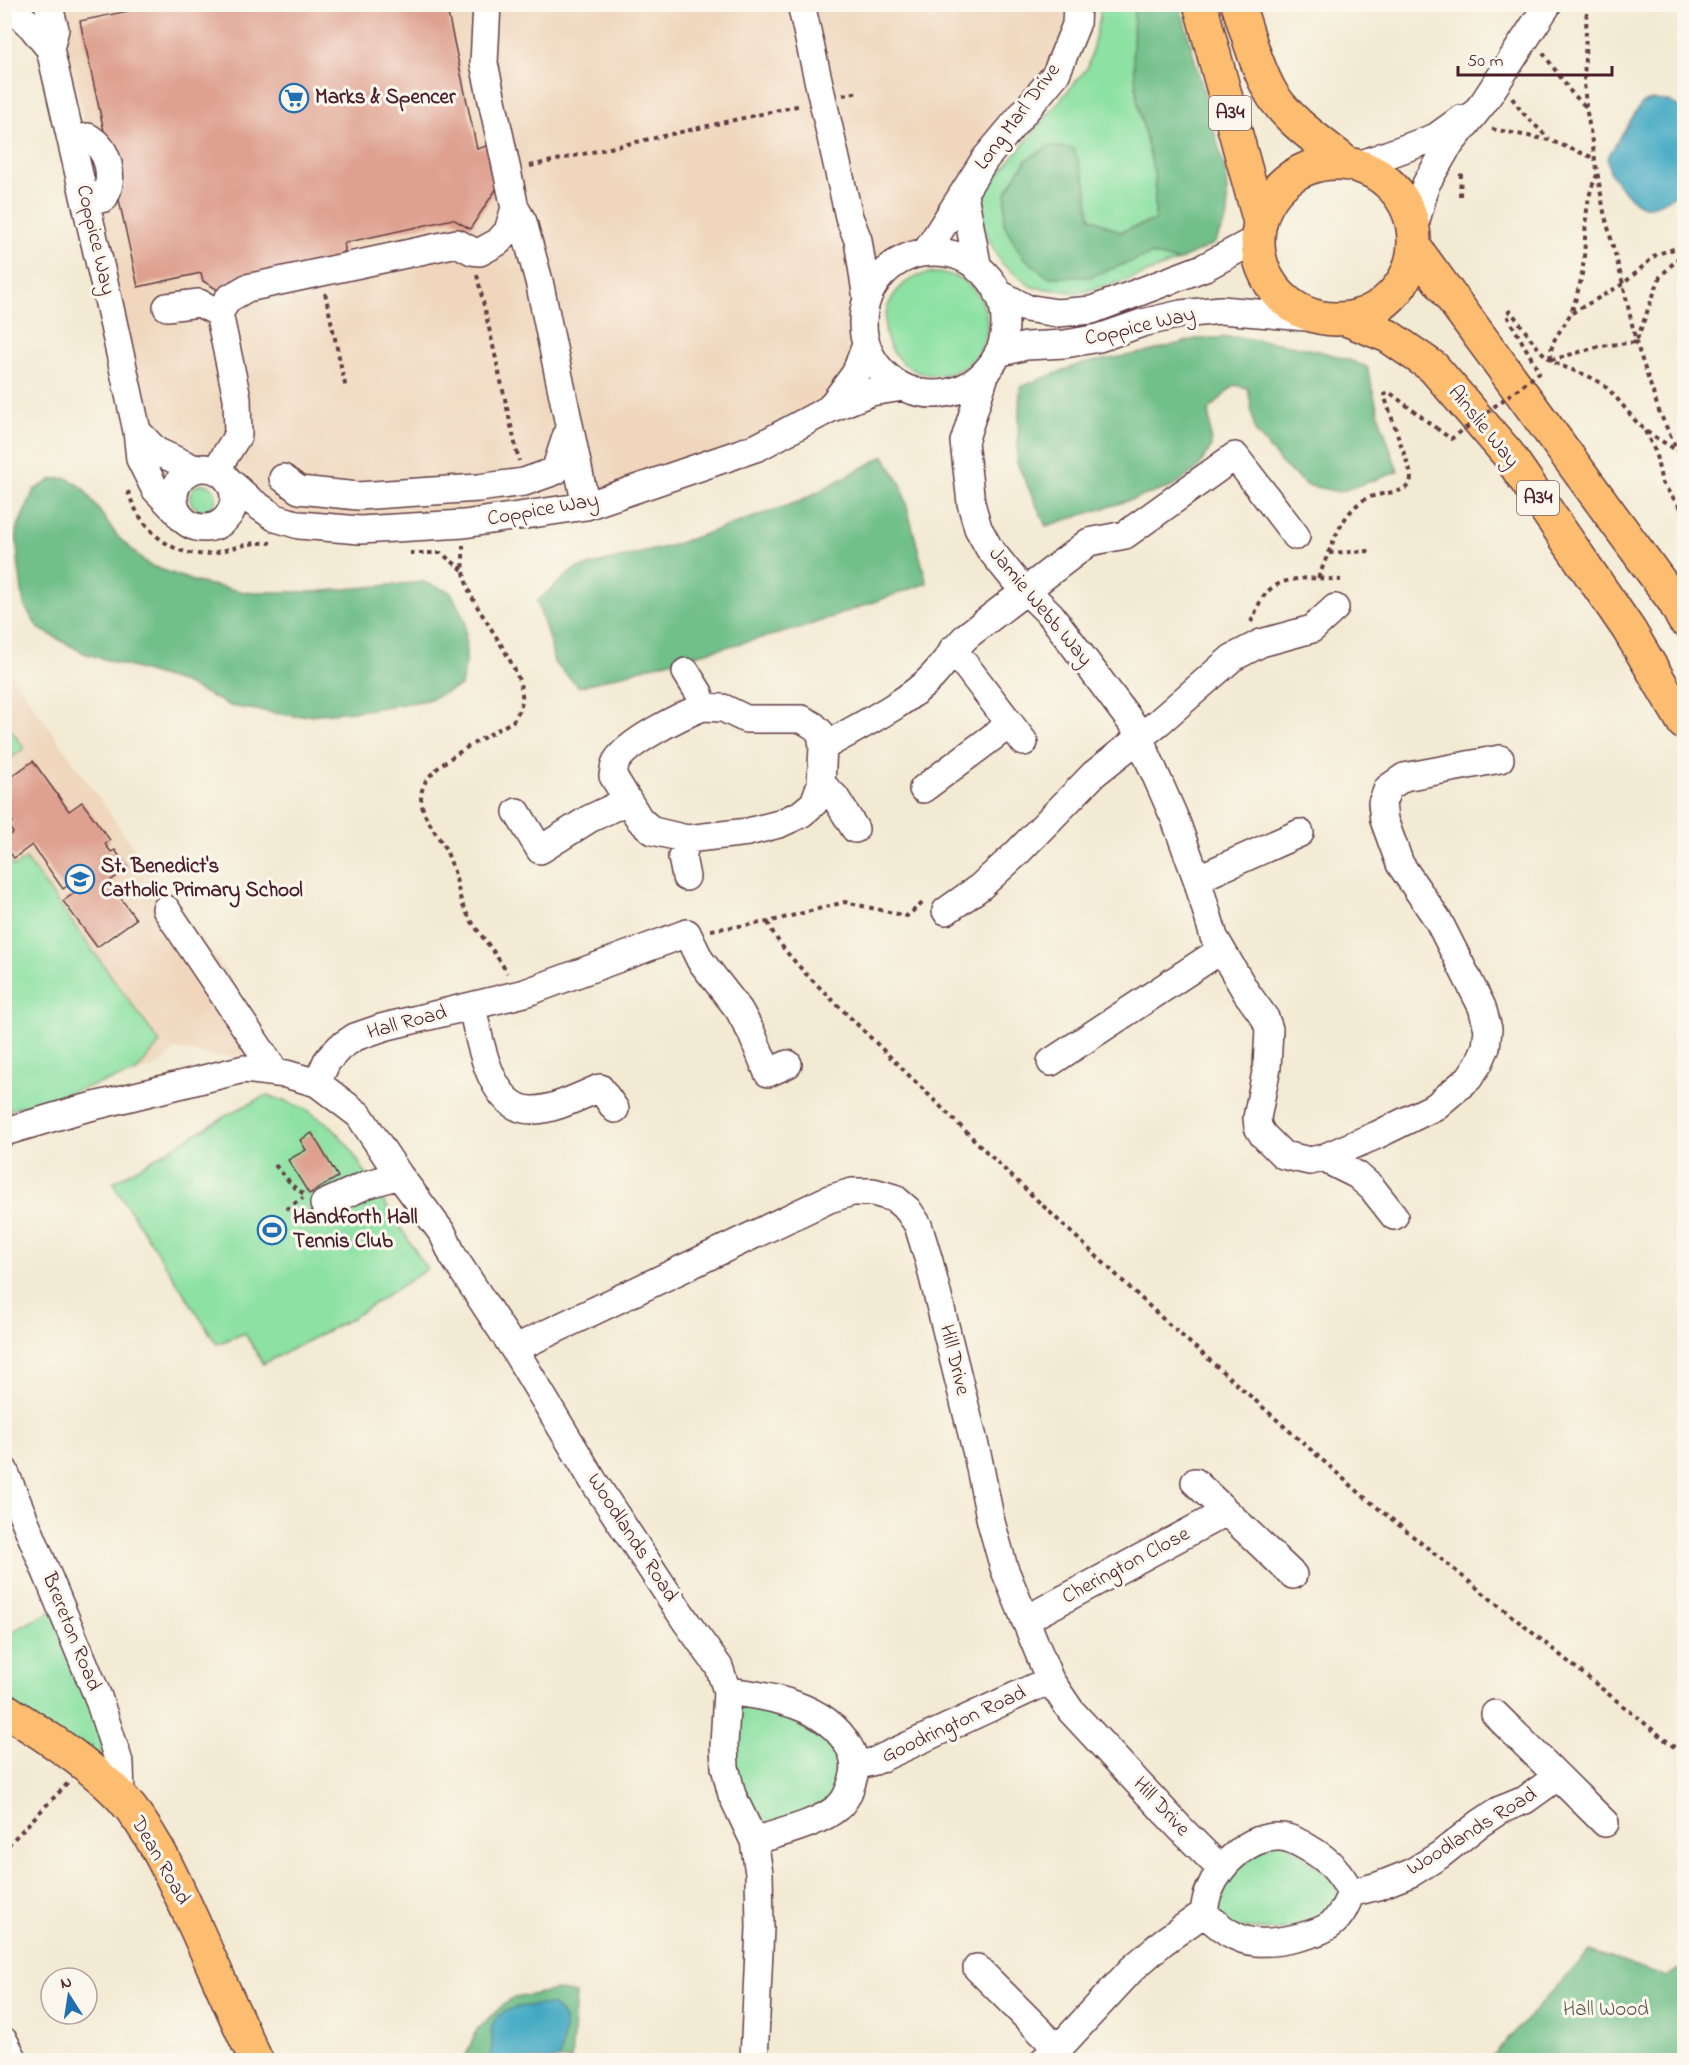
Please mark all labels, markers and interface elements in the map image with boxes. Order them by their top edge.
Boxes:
scale bar [1458,39,1612,77]
text: 50 m [1467,49,1504,75]
street label: Long Marl Drive [968,57,1070,178]
supermarket icon: Marks & Spencer [278,82,310,114]
place label: Marks & Spencer [315,83,456,113]
road number: A34 [1209,96,1251,130]
street label: Coppice Way [66,182,122,299]
street label: Coppice Way [1082,300,1199,356]
street label: Ainslie Way [1439,379,1526,476]
road number: A34 [1517,481,1559,515]
street label: Coppice Way [485,485,601,536]
street label: Jamie Webb Way [979,541,1099,675]
place label: St. Benedict's Catholic Primary School [101,852,303,908]
school or university icon: St. Benedict's Catholic Primary School [64,863,96,895]
street label: Hall Road [364,998,450,1048]
place label: Handforth Hall Tennis Club [293,1203,418,1257]
sports icon: Handforth Hall Tennis Club [256,1214,288,1246]
street label: Hill Drive [931,1321,977,1399]
street label: Woodlands Road [579,1468,685,1609]
street label: Cherington Close [1057,1519,1197,1614]
street label: Brereton Road [33,1567,108,1696]
street label: Goodrington Road [877,1678,1032,1773]
street label: Hill Drive [1125,1770,1197,1844]
street label: Woodlands Road [1401,1780,1543,1884]
street label: Dean Road [122,1810,197,1911]
north arrow [39,1966,99,2026]
text: N [59,1970,74,1996]
park label: Hall Wood [1563,1995,1649,2025]

